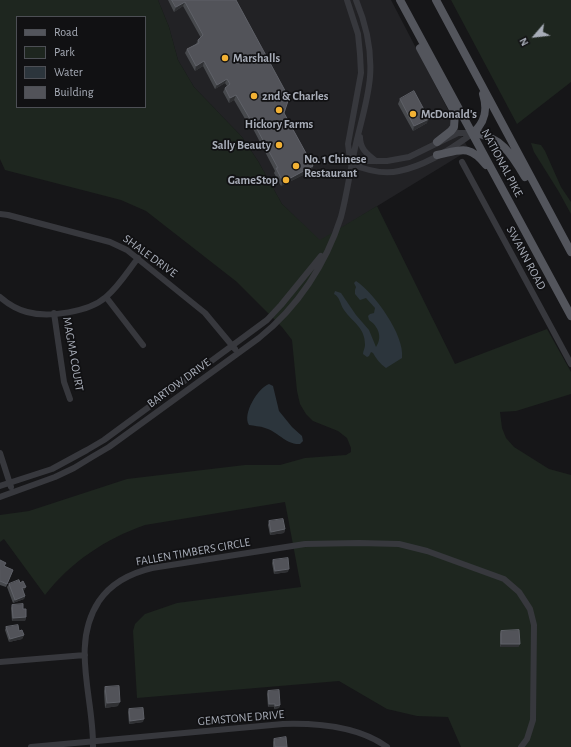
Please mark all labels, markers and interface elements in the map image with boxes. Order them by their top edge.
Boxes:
legend [16,16,146,108]
north arrow [515,16,555,56]
text: Road [54,26,78,38]
text: N [517,36,531,48]
text: Park [54,46,75,58]
place label: Marshalls [233,51,280,65]
marker: Marshalls [220,53,230,63]
text: Water [54,66,83,78]
text: Building [54,86,94,98]
place label: 2nd & Charles [262,89,328,103]
marker: 2nd & Charles [249,91,259,101]
marker: Hickory Farms [274,105,284,115]
place label: McDonald's [421,107,477,121]
marker: McDonald's [408,109,418,119]
place label: Hickory Farms [245,117,313,131]
street label: NATIONAL PIKE [478,127,526,199]
place label: Sally Beauty [212,138,271,152]
marker: Sally Beauty [274,140,284,150]
place label: No. 1 Chinese Restaurant [304,152,366,180]
marker: No. 1 Chinese Restaurant [291,161,301,171]
place label: GameStop [228,173,278,187]
marker: GameStop [281,175,291,185]
street label: SWANN ROAD [503,224,549,292]
street label: SHALE DRIVE [120,232,180,280]
street label: MAGMA COURT [59,316,87,392]
street label: BARTOW DRIVE [144,355,214,411]
street label: FALLEN TIMBERS CIRCLE [135,535,251,569]
street label: GEMSTONE DRIVE [197,707,285,729]

